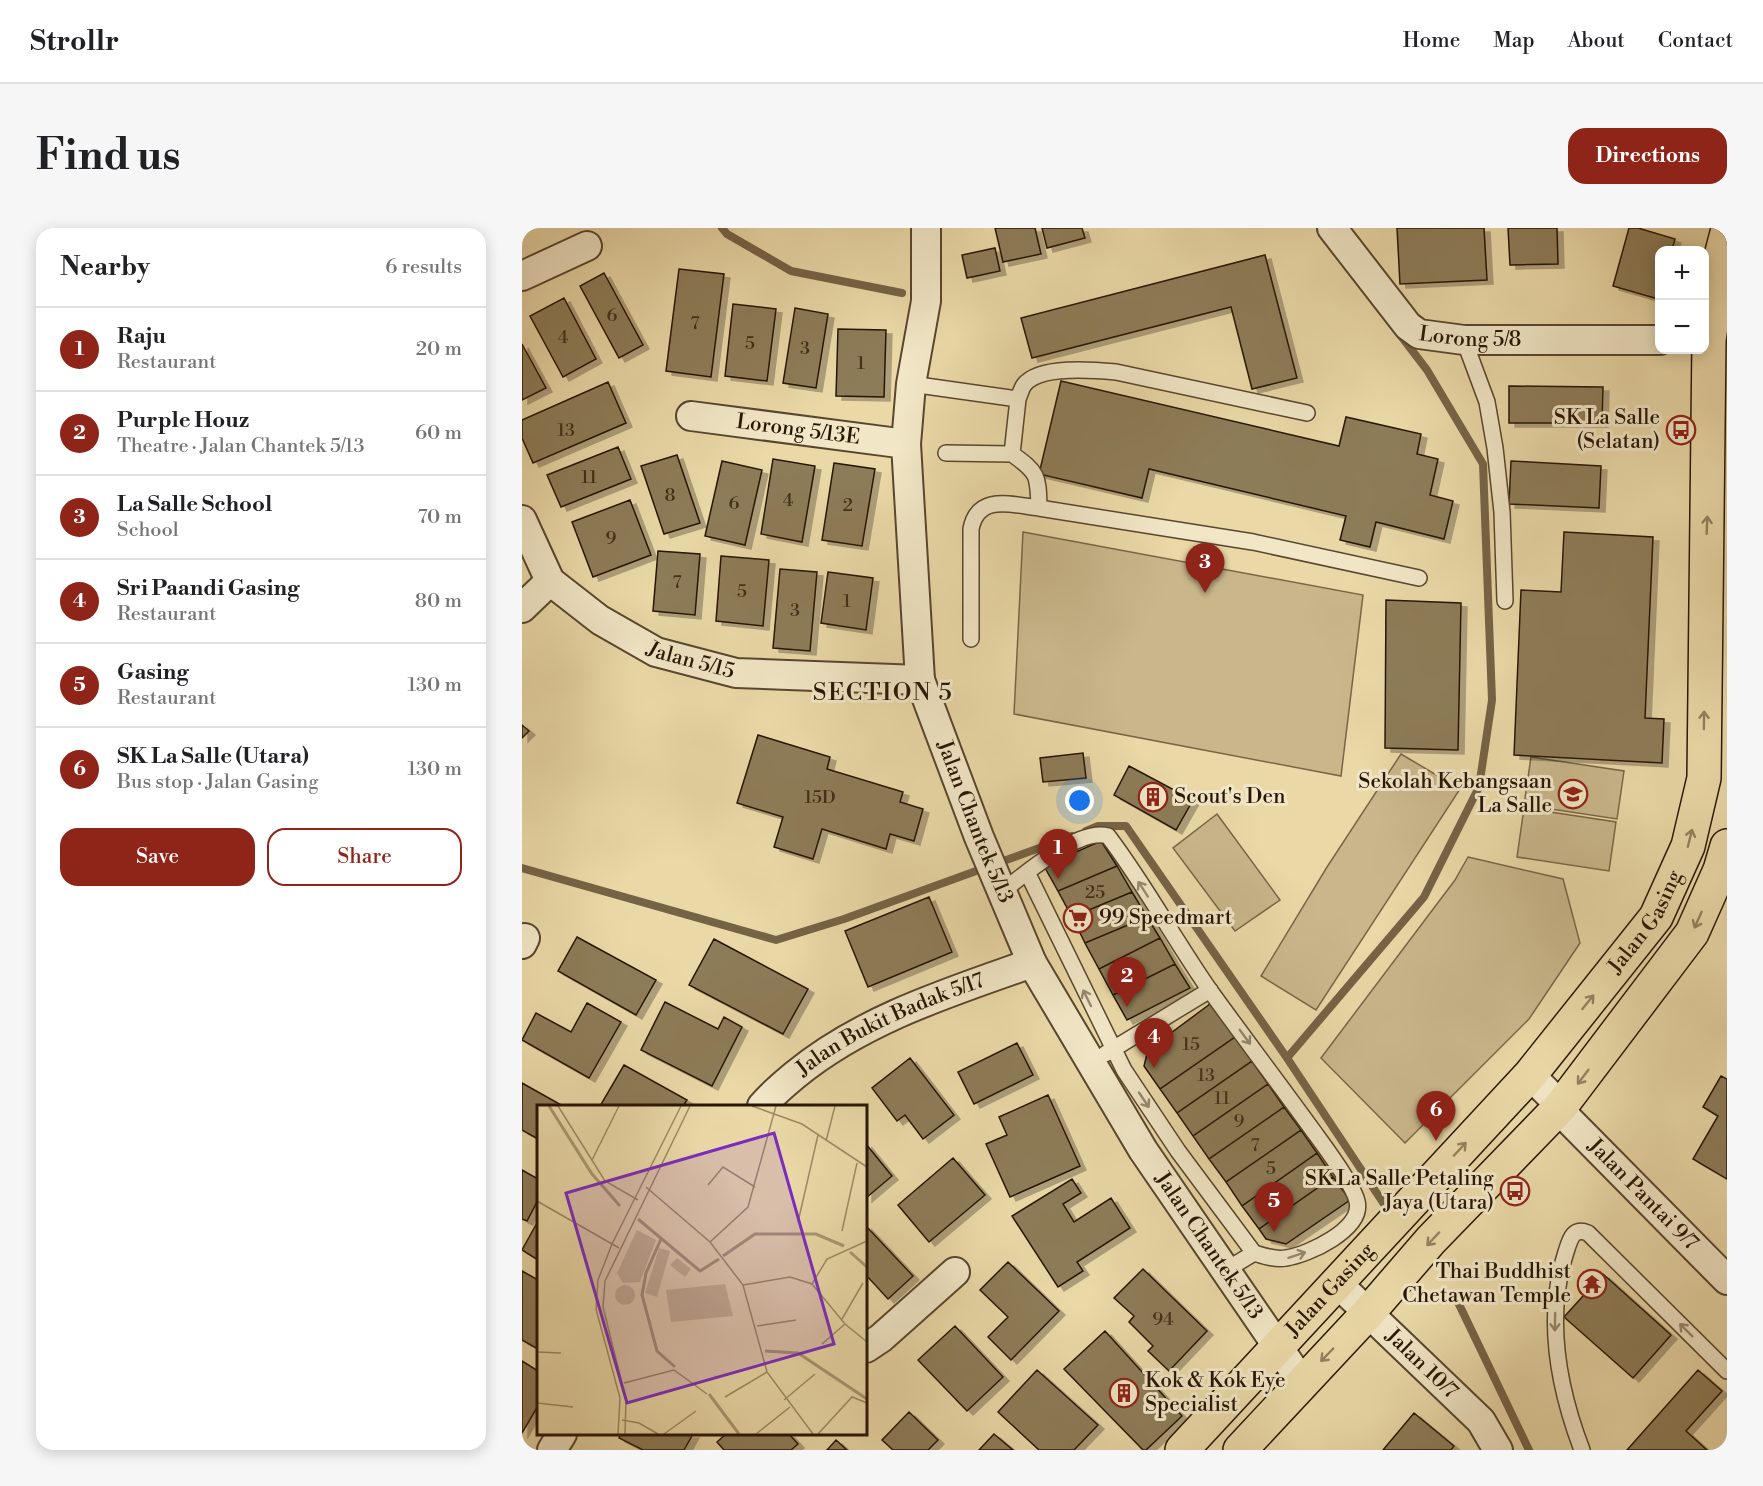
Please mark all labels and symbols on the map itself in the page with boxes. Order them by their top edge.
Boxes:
house number: 6 [607,304,618,327]
house number: 7 [690,312,700,335]
street label: Lorong 5/8 [1417,321,1521,353]
house number: 4 [558,326,569,349]
house number: 5 [745,332,755,355]
house number: 3 [800,337,810,360]
house number: 1 [857,352,865,375]
place label: SK La Salle (Selatan) [1554,405,1660,455]
street label: Lorong 5/13E [735,409,862,451]
bus stop icon: SK La Salle (Selatan) [1665,414,1697,446]
house number: 13 [557,419,575,442]
house number: 11 [581,466,597,489]
house number: 8 [664,484,676,507]
house number: 4 [783,489,794,512]
house number: 6 [729,492,740,515]
house number: 2 [843,494,853,517]
one-way arrow [1701,515,1712,535]
house number: 9 [606,527,617,550]
pin: 3 [1186,544,1224,593]
house number: 7 [672,571,682,594]
house number: 5 [737,580,747,603]
house number: 1 [843,590,851,613]
house number: 3 [790,599,800,622]
street label: Jalan 5/15 [641,636,737,685]
district label: SECTION 5 [813,678,953,708]
one-way arrow [1699,710,1710,730]
street label: Jalan Chantek 5/13 [931,736,1018,907]
place label: Sekolah Kebangsaan La Salle [1358,769,1552,819]
school or university icon: Sekolah Kebangsaan La Salle [1557,778,1589,810]
building icon: Scout's Den [1137,781,1169,813]
place label: Scout's Den [1174,784,1286,810]
house number: 15D [804,786,836,809]
your location [1065,786,1094,815]
one-way arrow [1685,829,1696,848]
pin: 1 [1038,830,1078,879]
street label: Jalan Gasing [1602,866,1688,980]
house number: 25 [1085,881,1105,904]
one-way arrow [1137,881,1149,897]
supermarket icon: 99 Speedmart [1062,902,1094,934]
place label: 99 Speedmart [1099,905,1233,931]
one-way arrow [1692,910,1703,928]
pin: 2 [1108,958,1146,1007]
street label: Jalan Bukit Badak 5/17 [790,968,988,1083]
one-way arrow [1081,990,1093,1008]
one-way arrow [1582,994,1595,1010]
pin: 4 [1134,1018,1174,1068]
one-way arrow [1238,1029,1251,1045]
house number: 15 [1182,1033,1200,1056]
house number: 13 [1197,1064,1215,1087]
one-way arrow [1577,1068,1589,1084]
house number: 11 [1214,1087,1230,1110]
one-way arrow [1138,1091,1150,1108]
pin: 6 [1416,1092,1456,1141]
inset map [537,1105,867,1435]
house number: 9 [1234,1110,1245,1133]
street label: Jalan Pantai 9/7 [1581,1133,1704,1256]
house number: 7 [1250,1134,1260,1157]
one-way arrow [1453,1142,1468,1157]
house number: 5 [1266,1157,1276,1180]
street label: Jalan Chantek 5/13 [1149,1166,1268,1324]
place label: SK La Salle Petaling Jaya (Utara) [1305,1166,1494,1216]
bus stop icon: SK La Salle Petaling Jaya (Utara) [1499,1175,1531,1207]
pin: 5 [1254,1182,1293,1232]
one-way arrow [1426,1231,1440,1246]
street label: Jalan Gasing [1280,1238,1380,1343]
one-way arrow [1287,1249,1306,1260]
place label: Thai Buddhist Chetawan Temple [1402,1259,1572,1309]
temple icon: Thai Buddhist Chetawan Temple [1576,1268,1608,1300]
house number: 94 [1152,1308,1174,1331]
one-way arrow [1549,1311,1561,1331]
one-way arrow [1678,1322,1693,1337]
street label: Jalan 10/7 [1379,1323,1463,1405]
one-way arrow [1320,1348,1335,1363]
place label: Kok & Kok Eye Specialist [1145,1368,1286,1418]
building icon: Kok & Kok Eye Specialist [1108,1377,1140,1409]

